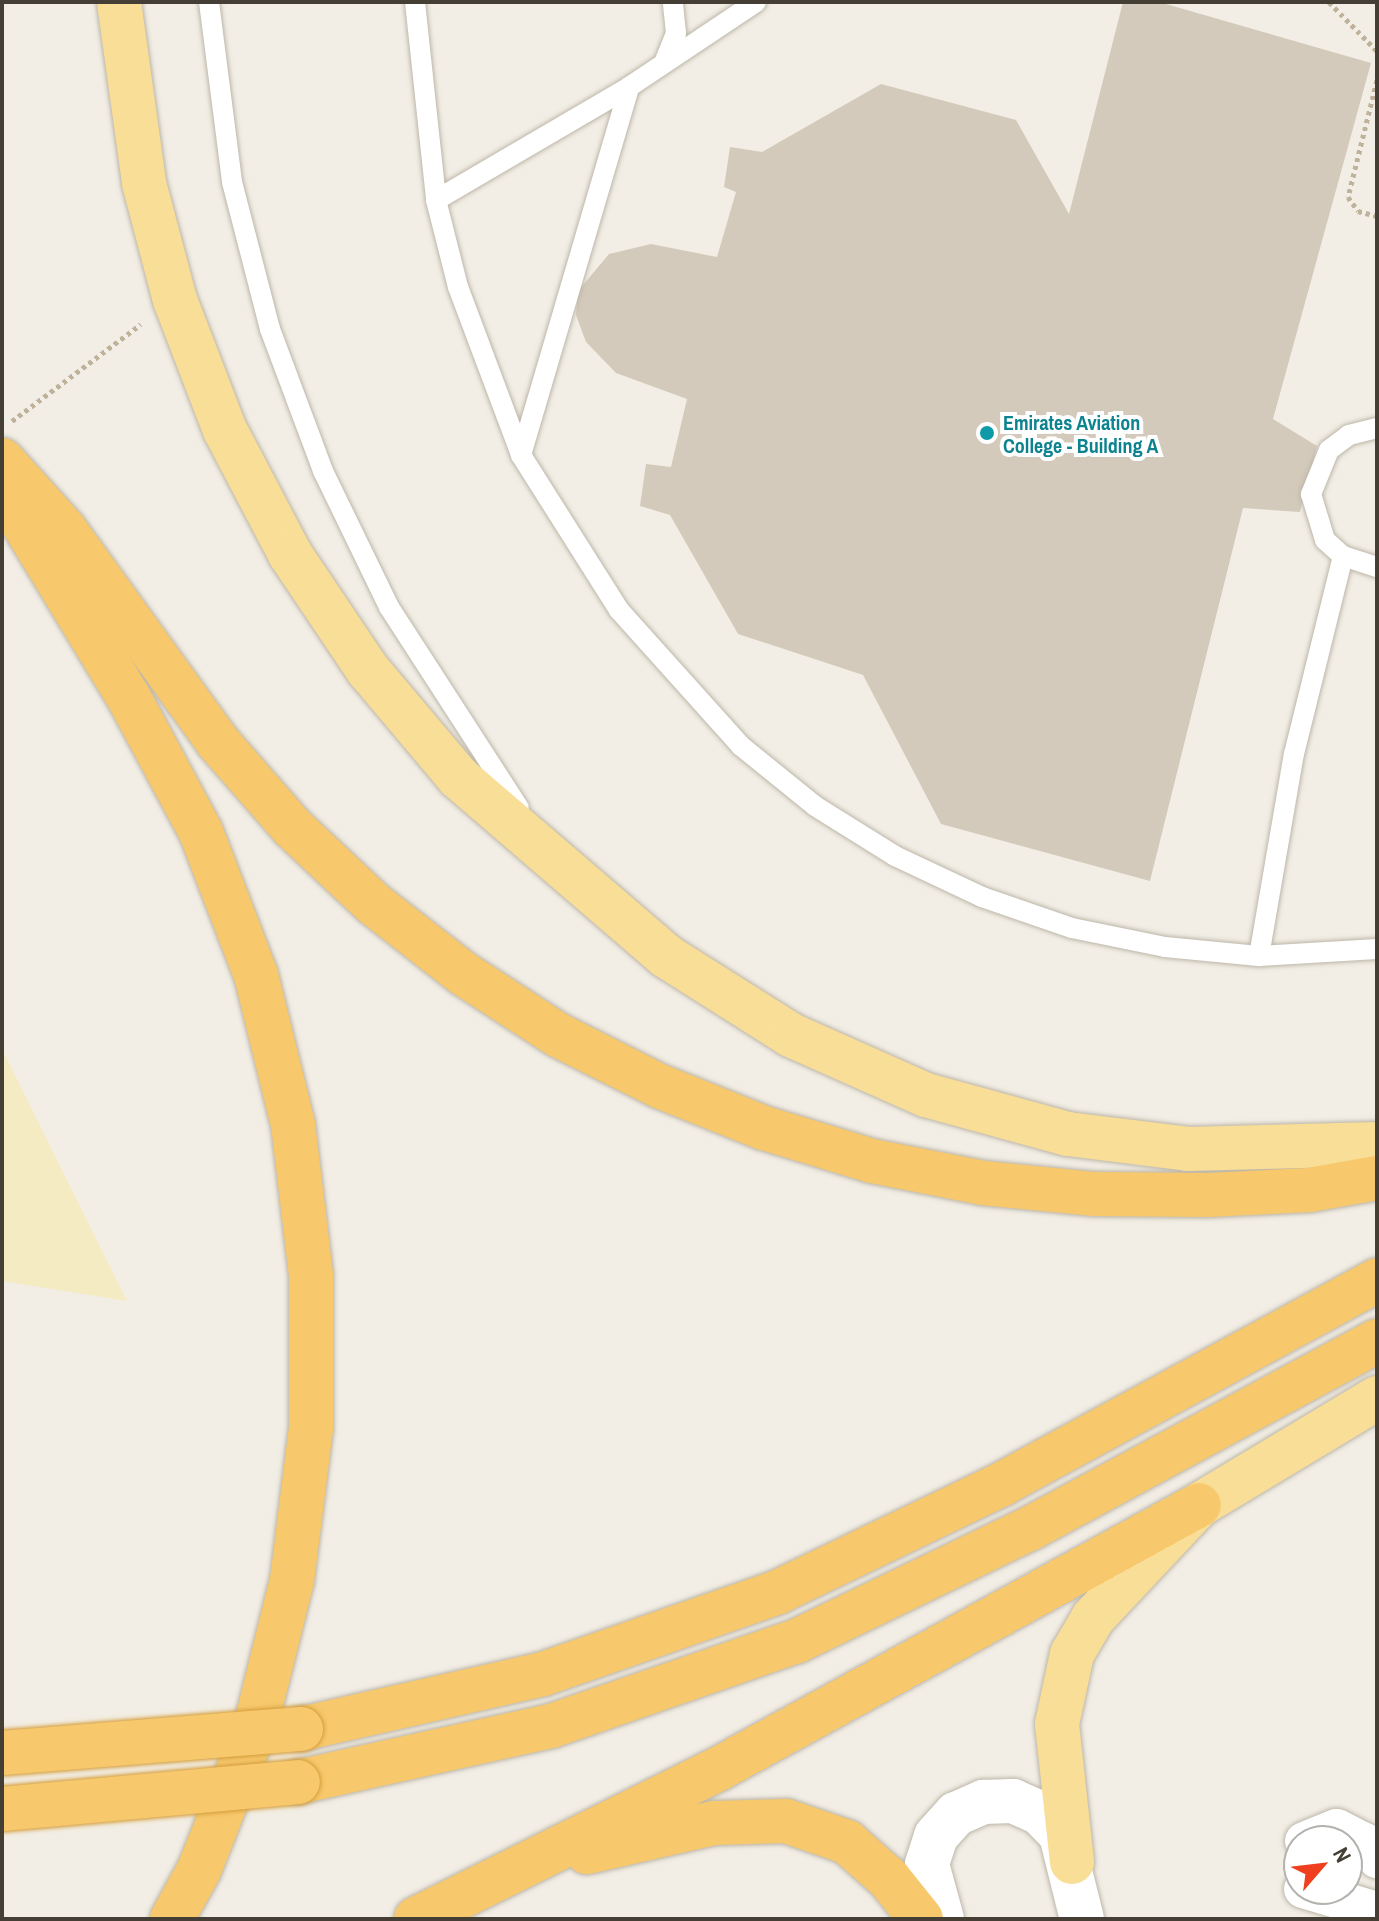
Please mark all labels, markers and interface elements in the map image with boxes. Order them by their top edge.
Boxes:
place label: Emirates Aviation College - Building A [1003,410,1159,457]
marker: Emirates Aviation College - Building A [978,424,996,442]
north arrow [1283,1825,1363,1905]
text: N [1326,1842,1359,1867]

